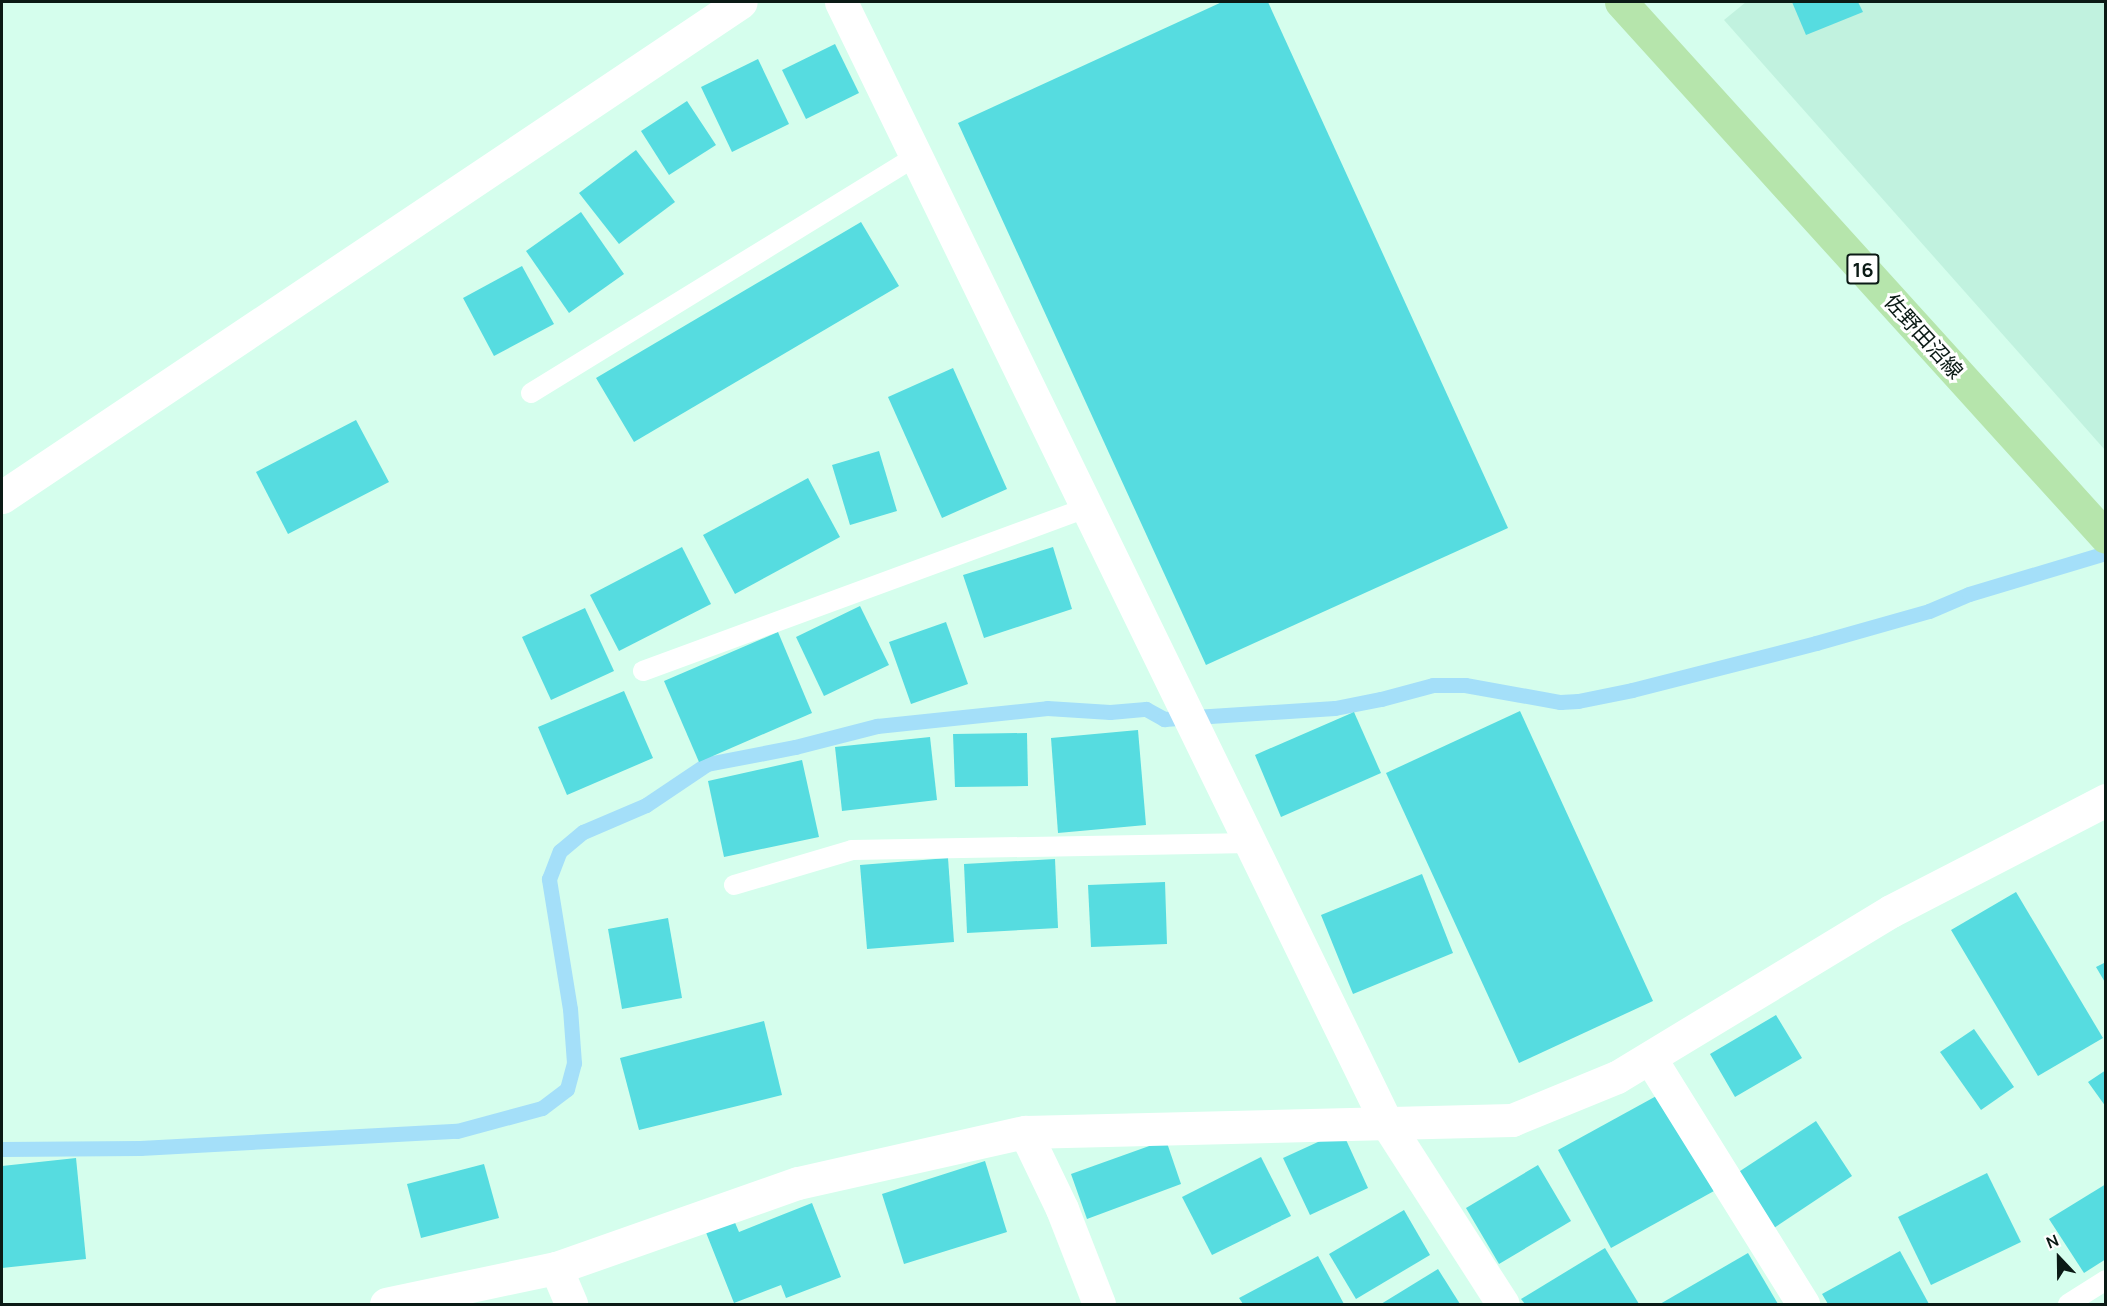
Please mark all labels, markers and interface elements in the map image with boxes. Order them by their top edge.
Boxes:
road number: 16 [1845,252,1881,286]
street label: 佐野田沼線 [1880,289,1968,383]
north arrow [2029,1228,2089,1288]
text: N [2043,1229,2062,1254]

